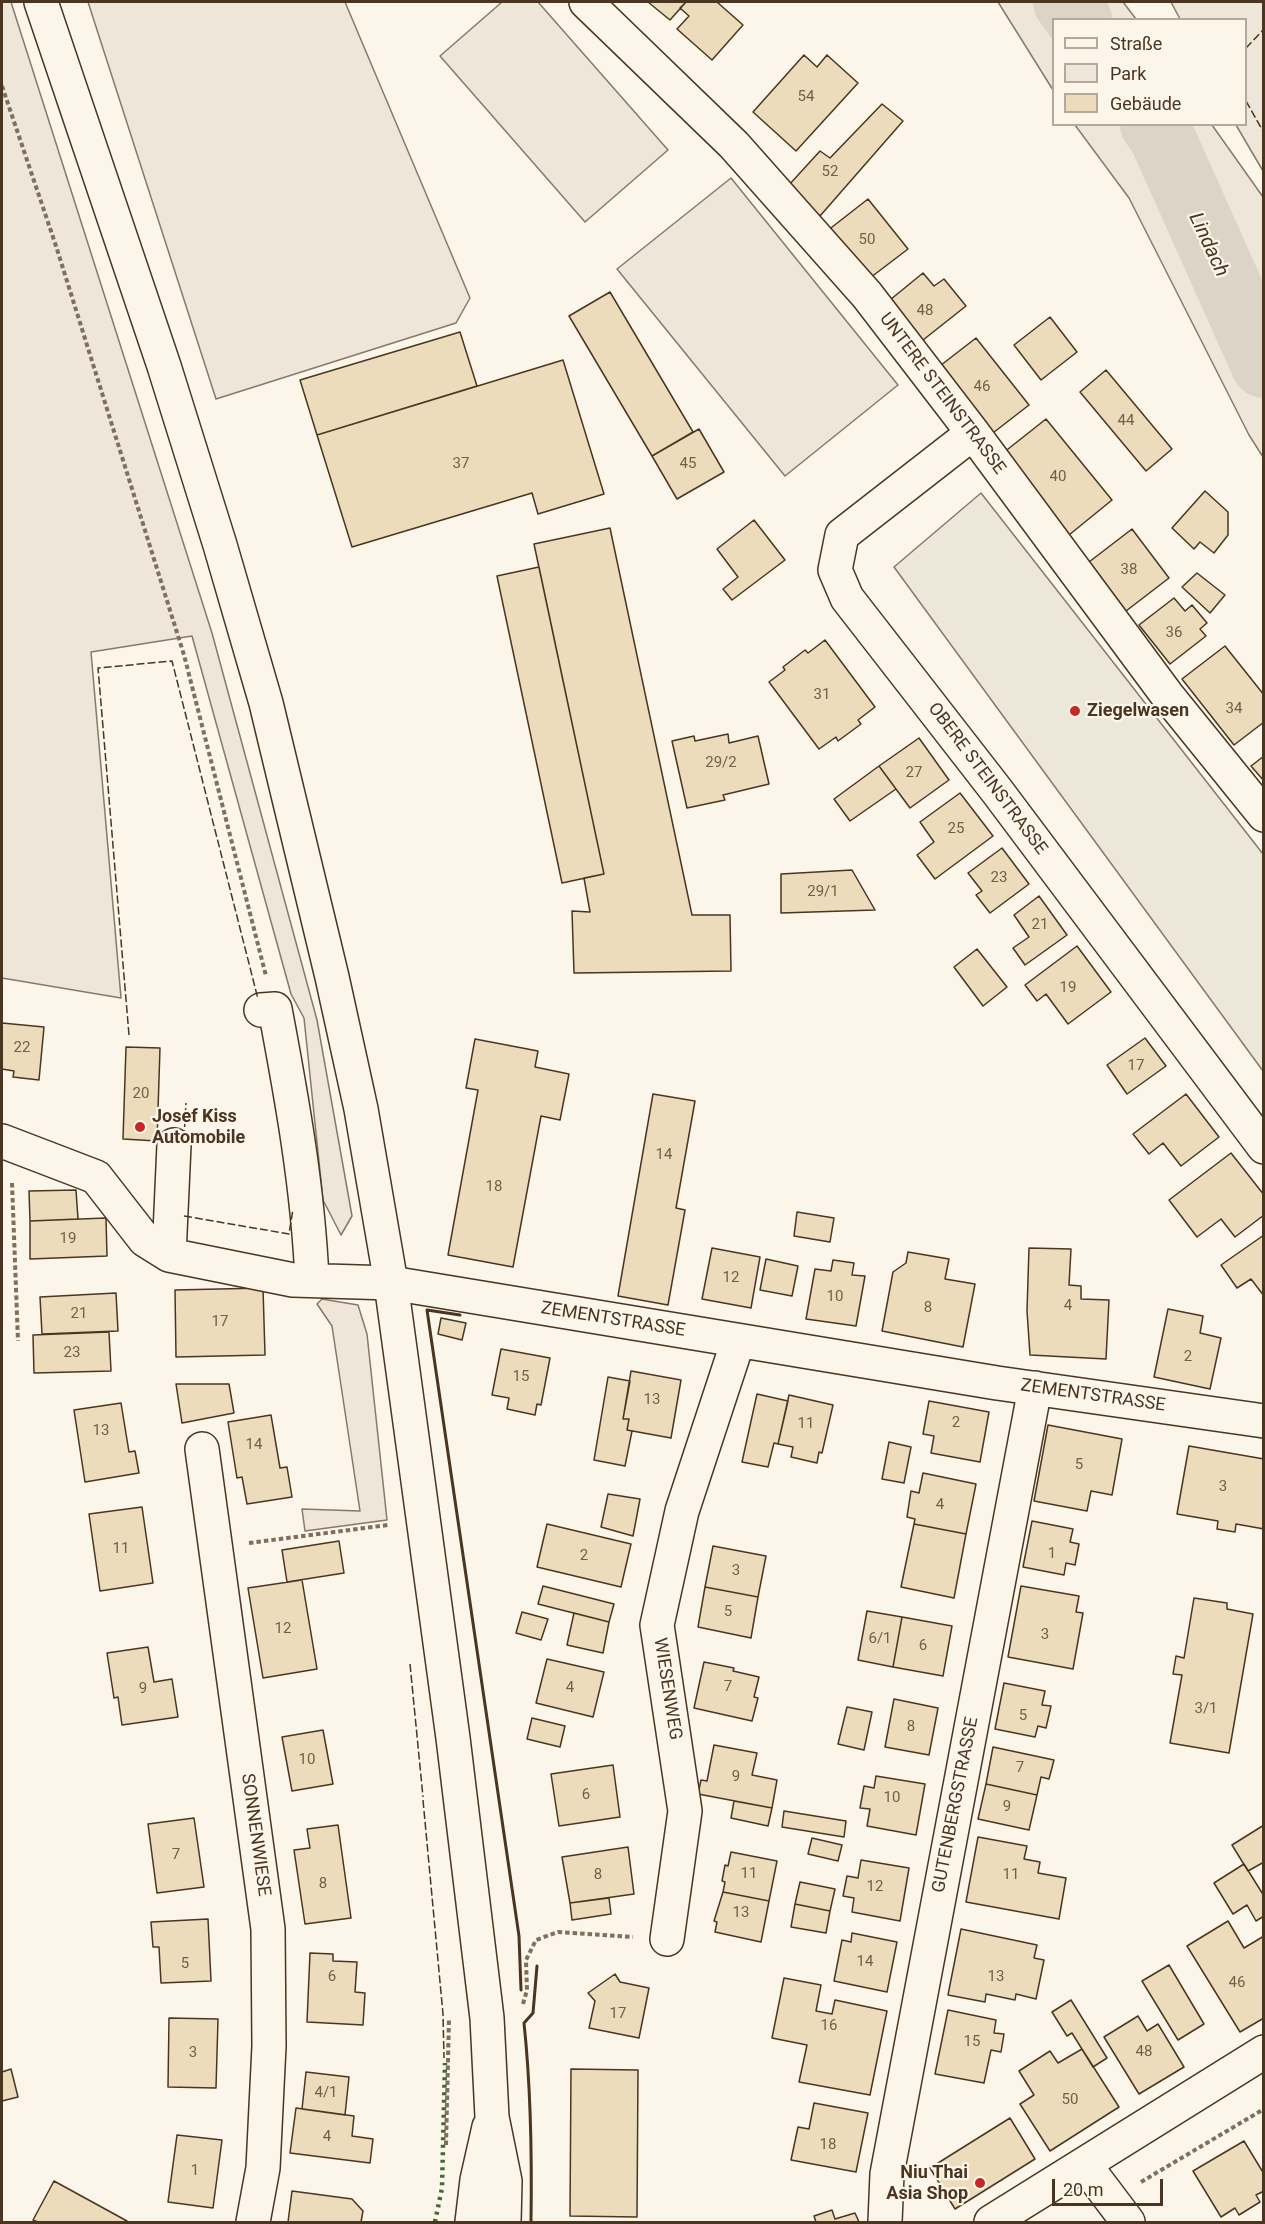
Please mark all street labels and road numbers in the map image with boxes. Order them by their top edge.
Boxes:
street label: UNTERE STEINSTRASSE [874,309,1010,479]
street label: OBERE STEINSTRASSE [923,699,1051,859]
street label: ZEMENTSTRASSE [539,1298,687,1342]
street label: ZEMENTSTRASSE [1019,1375,1167,1417]
street label: WIESENWEG [648,1636,686,1742]
street label: GUTENBERGSTRASSE [928,1715,984,1895]
street label: SONNENWIESE [236,1772,274,1898]

